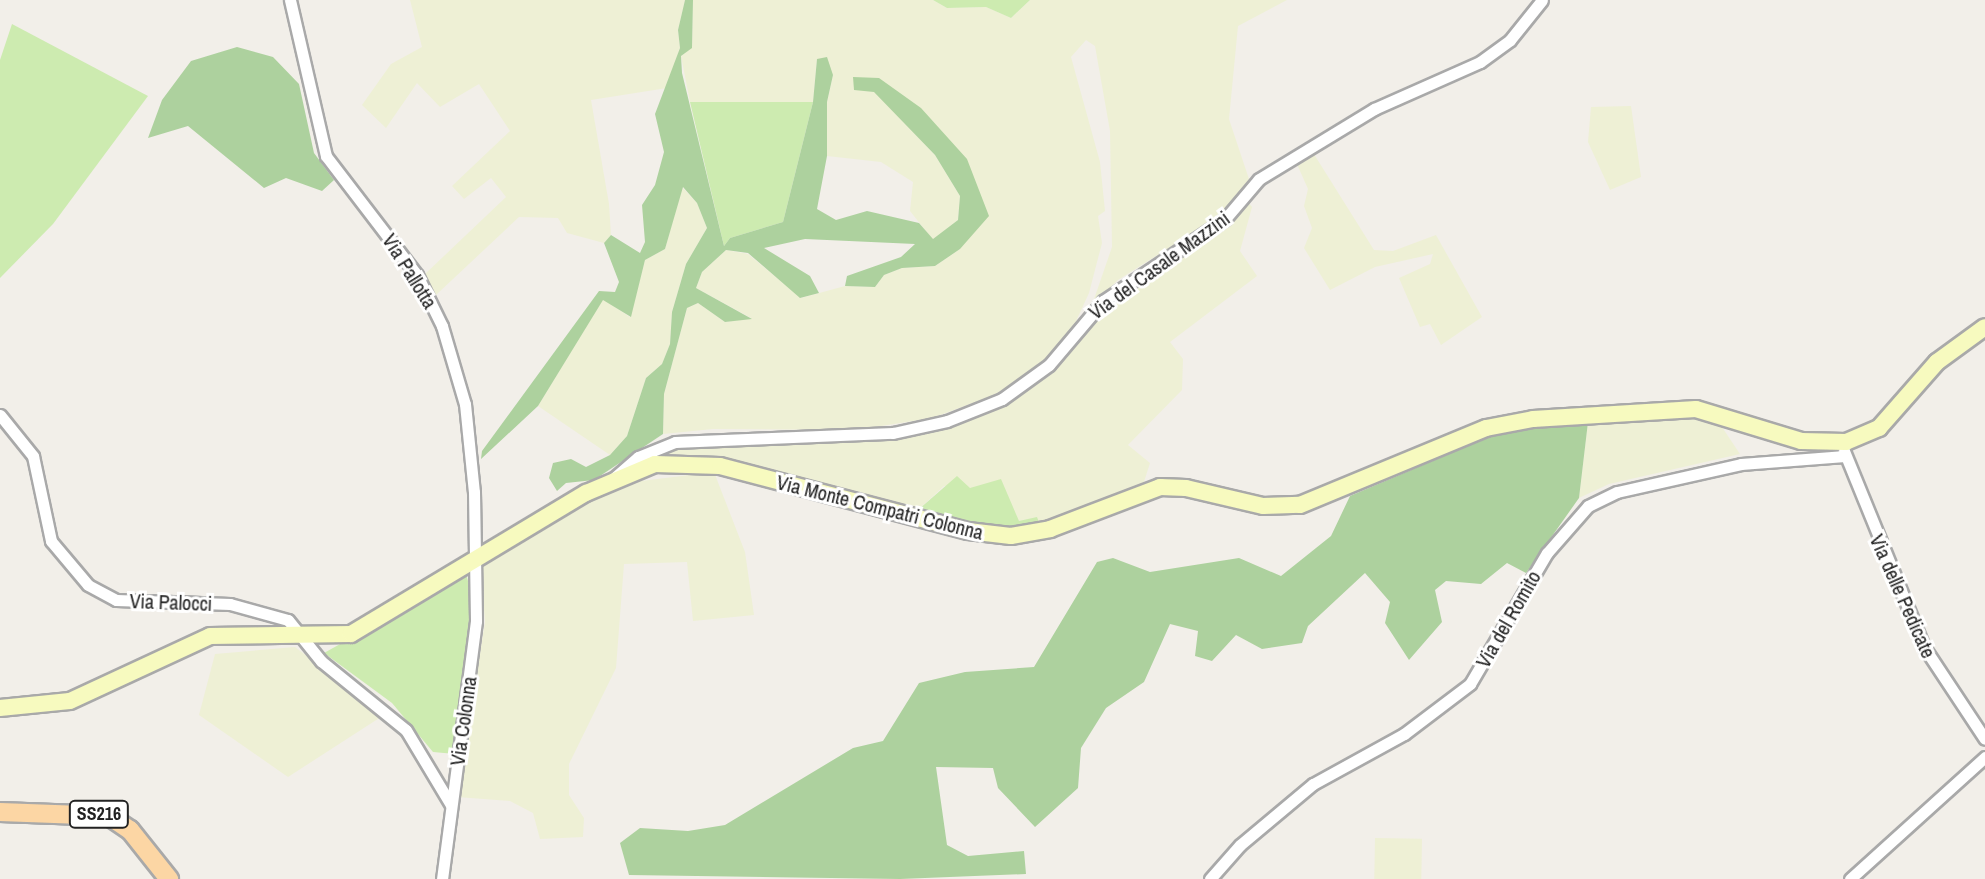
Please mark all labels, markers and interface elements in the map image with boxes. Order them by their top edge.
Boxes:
street label: Via del Casale Mazzini [1084,206,1234,324]
street label: Via Pallotta [378,229,442,313]
street label: Via Monte Compatri Colonna [774,470,986,544]
street label: Via delle Pedicate [1865,530,1941,662]
street label: Via del Romito [1471,566,1545,672]
street label: Via Palocci [129,589,213,615]
street label: Via Colonna [445,675,481,767]
road number: SS216 [67,800,131,828]

